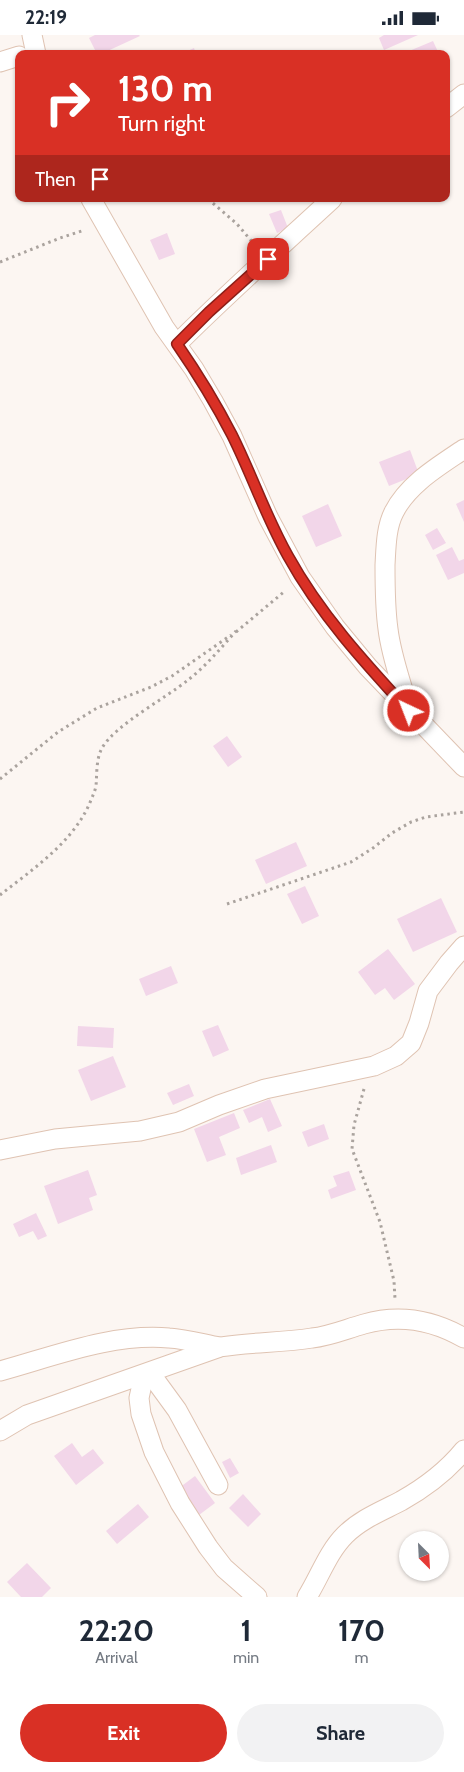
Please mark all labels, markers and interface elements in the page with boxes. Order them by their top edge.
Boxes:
text: 22:19 [25,6,67,29]
text: 130 m [118,67,213,110]
icon: right [35,70,100,135]
text: Turn right [118,110,205,137]
icon: arrive [86,165,114,193]
text: Then [35,168,76,191]
pin [247,238,289,280]
icon: arrive [254,245,282,273]
position arrow [382,684,434,736]
north arrow [399,1531,449,1581]
map controls [399,1531,449,1581]
text: 22:20 [79,1612,154,1649]
text: 1 [241,1612,252,1649]
text: 170 [338,1612,385,1649]
text: Arrival [95,1648,138,1667]
text: min [233,1648,259,1667]
text: m [355,1648,369,1667]
button: Exit [20,1704,227,1762]
button: Share [237,1704,444,1762]

